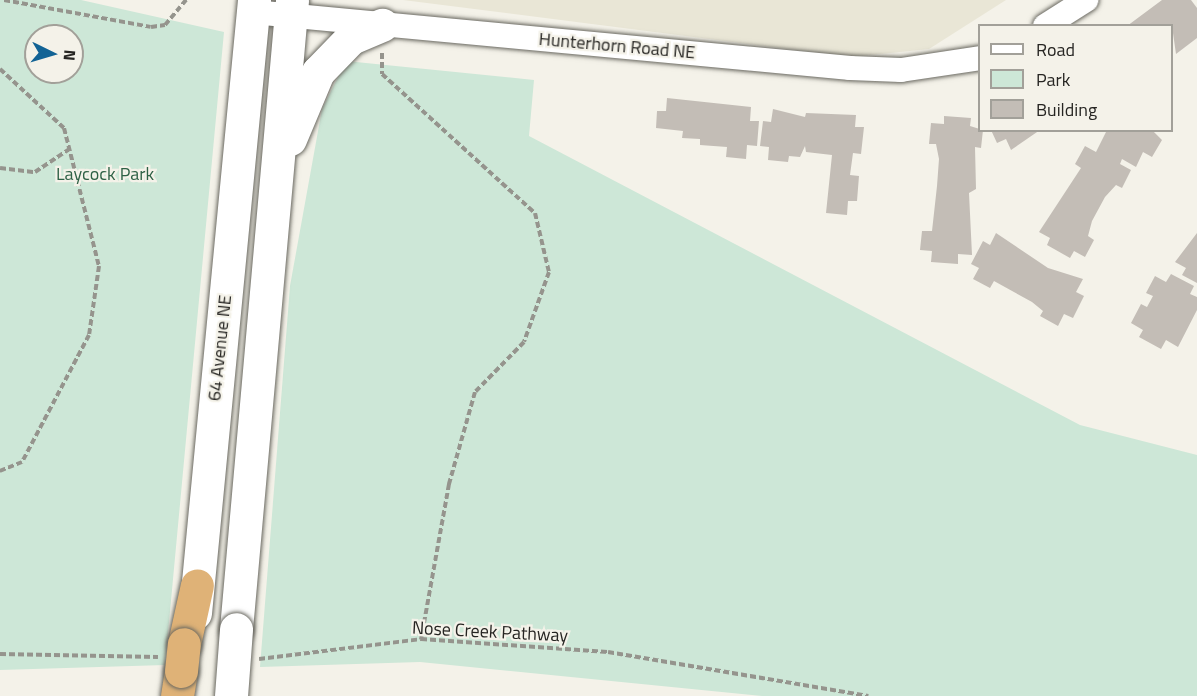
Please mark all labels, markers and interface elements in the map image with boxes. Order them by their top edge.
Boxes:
north arrow [24,24,84,84]
legend [978,24,1173,132]
street label: Hunterhorn Road NE [538,28,696,64]
text: Road [1036,36,1075,63]
text: N [58,49,82,62]
text: Park [1036,66,1070,93]
text: Building [1036,96,1097,123]
park label: Laycock Park [56,163,154,185]
street label: 64 Avenue NE [204,294,236,402]
street label: Nose Creek Pathway [411,617,569,647]

